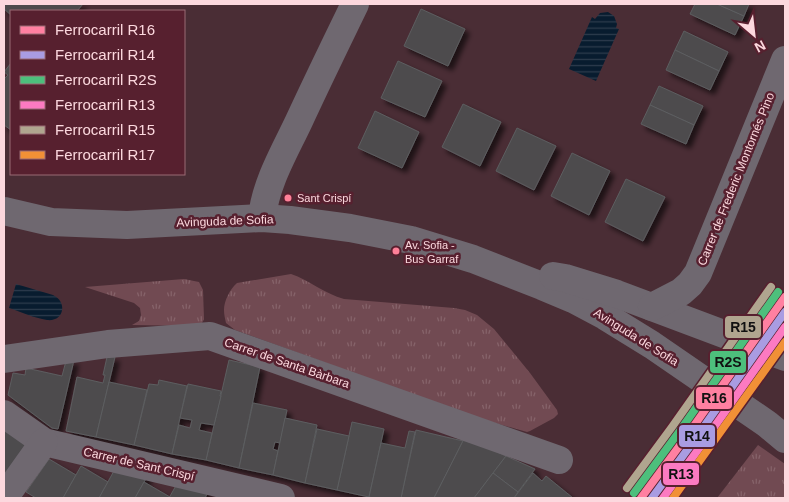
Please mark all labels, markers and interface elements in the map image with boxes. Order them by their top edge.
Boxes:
legend [10,10,185,175]
north arrow [729,10,779,60]
text: Ferrocarril R16 [55,21,155,38]
text: N [752,37,768,56]
text: Ferrocarril R14 [55,46,155,63]
text: Ferrocarril R2S [55,71,157,88]
street label: Carrer de Frederic Montornés Pino [695,90,777,268]
text: Ferrocarril R13 [55,96,155,113]
text: Ferrocarril R15 [55,121,155,138]
text: Ferrocarril R17 [55,146,155,163]
place label: Sant Crispí [297,192,351,204]
marker: Sant Crispí [283,193,293,203]
street label: Avinguda de Sofia [176,212,274,230]
place label: Av. Sofia - Bus Garraf [405,239,459,265]
marker: Av. Sofia - Bus Garraf [391,246,401,256]
street label: Avinguda de Sofia [591,305,681,369]
line badge: R15 [724,315,762,339]
text: R15 [730,319,756,335]
street label: Carrer de Santa Bàrbara [223,335,352,391]
line badge: R2S [709,350,747,374]
text: R2S [714,354,742,370]
line badge: R16 [695,386,733,410]
text: R16 [701,390,727,406]
line badge: R14 [678,424,716,448]
text: R14 [684,428,710,444]
street label: Carrer de Sant Crispí [82,444,196,484]
line badge: R13 [662,462,700,486]
text: R13 [668,466,694,482]

